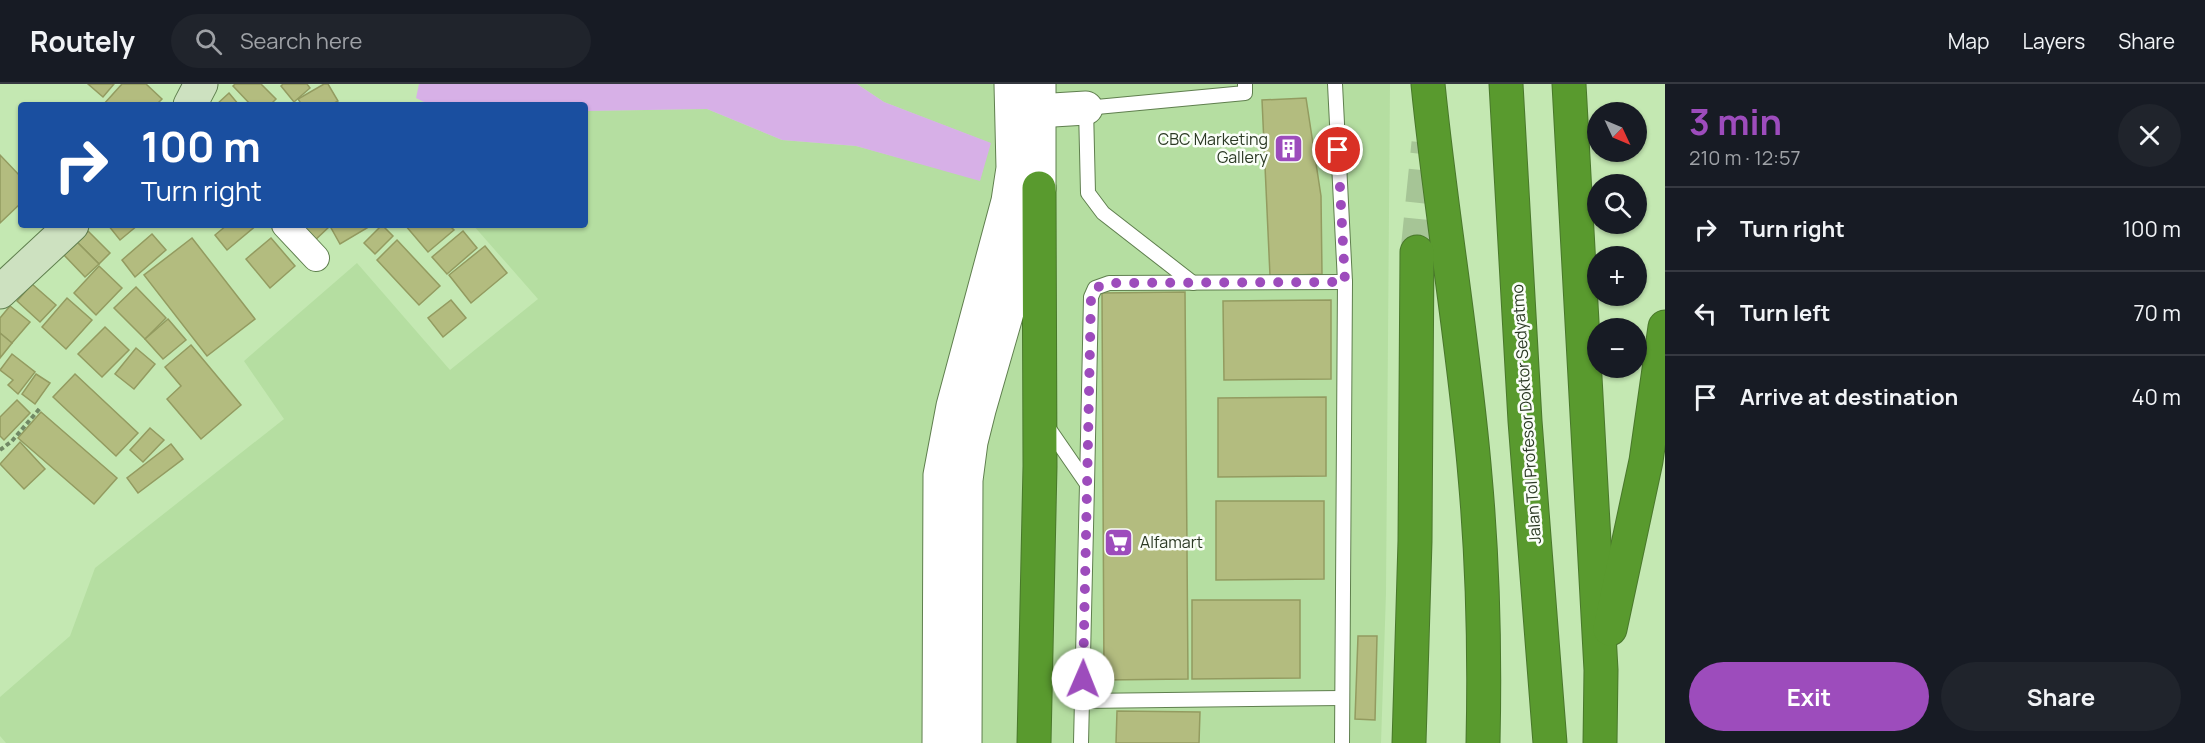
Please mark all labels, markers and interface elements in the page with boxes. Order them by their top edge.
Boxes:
search box [171,14,591,68]
text: Routely [30,22,135,60]
icon: search [192,25,225,58]
text: Search here [240,26,362,56]
text: Map [1948,27,1989,55]
text: Layers [2022,27,2085,55]
text: Share [2118,27,2175,55]
text: 3 min [1689,97,1782,146]
north arrow [1587,102,1647,162]
map controls [1587,102,1647,378]
button: close [2118,104,2181,167]
text: 100 m [141,117,261,175]
pin [1312,124,1363,175]
icon: right [42,126,120,204]
place label: CBC Marketing Gallery [1158,128,1269,168]
building icon: CBC Marketing Gallery [1273,132,1305,164]
icon: arrive [1321,133,1354,166]
text: 210 m · 12:57 [1689,144,1801,171]
text: Turn right [141,172,262,209]
button: search [1587,174,1647,234]
icon: right [1689,213,1722,246]
text: Turn right [1740,214,1845,244]
text: 100 m [2123,214,2181,244]
button: + [1587,246,1647,306]
street label: Jalan Tol Profesor Doktor Sedyatmo [1506,283,1546,545]
icon: left [1689,297,1722,330]
text: Turn left [1740,298,1830,328]
text: 70 m [2133,298,2181,328]
button: − [1587,318,1647,378]
icon: arrive [1689,381,1722,414]
text: Arrive at destination [1740,382,1958,412]
text: 40 m [2132,382,2181,412]
supermarket icon: Alfamart [1103,526,1135,558]
place label: Alfamart [1140,531,1203,553]
position arrow [1051,647,1115,711]
button: Exit [1689,662,1929,731]
button: Share [1941,662,2181,731]

